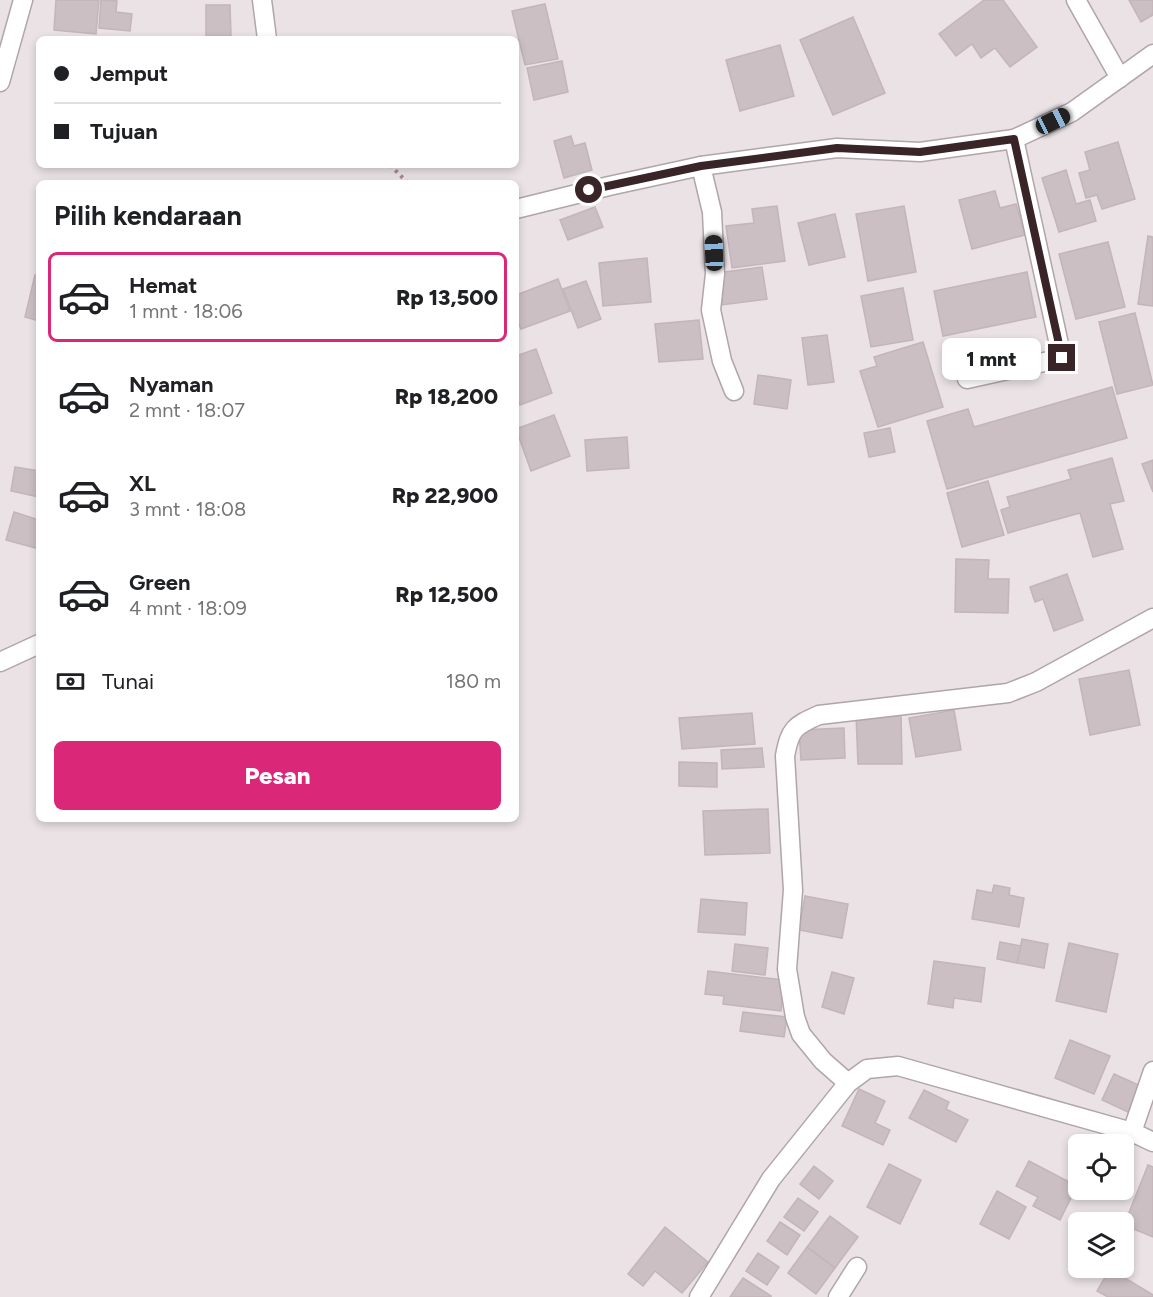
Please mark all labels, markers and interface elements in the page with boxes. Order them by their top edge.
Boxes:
text: Jemput [90,60,168,87]
car [1033,105,1073,137]
text: Tujuan [90,118,158,145]
route start [575,176,602,203]
text: Pilih kendaraan [54,199,242,232]
car [704,235,724,271]
icon: car [57,270,111,324]
text: Hemat [129,272,197,299]
text: Rp 13,500 [396,284,498,311]
text: 1 mnt · 18:06 [129,299,243,323]
callout: 1 mnt [942,337,1041,379]
route end [1048,344,1075,371]
text: 1 mnt [966,347,1017,371]
icon: car [57,369,111,423]
text: Nyaman [129,371,213,398]
text: Rp 18,200 [395,383,498,410]
text: 2 mnt · 18:07 [129,398,245,422]
icon: car [57,468,111,522]
text: XL [129,470,156,497]
text: Rp 22,900 [392,482,498,509]
text: 3 mnt · 18:08 [129,497,246,521]
icon: car [57,567,111,621]
text: Green [129,569,191,596]
text: Rp 12,500 [395,581,498,608]
text: 4 mnt · 18:09 [129,596,247,620]
icon: cash [54,665,87,698]
text: Tunai [102,668,154,695]
text: 180 m [446,669,501,693]
button: Pesan [54,741,501,810]
map controls [1068,1134,1134,1278]
button: locate [1068,1134,1134,1200]
button: layers [1068,1212,1134,1278]

